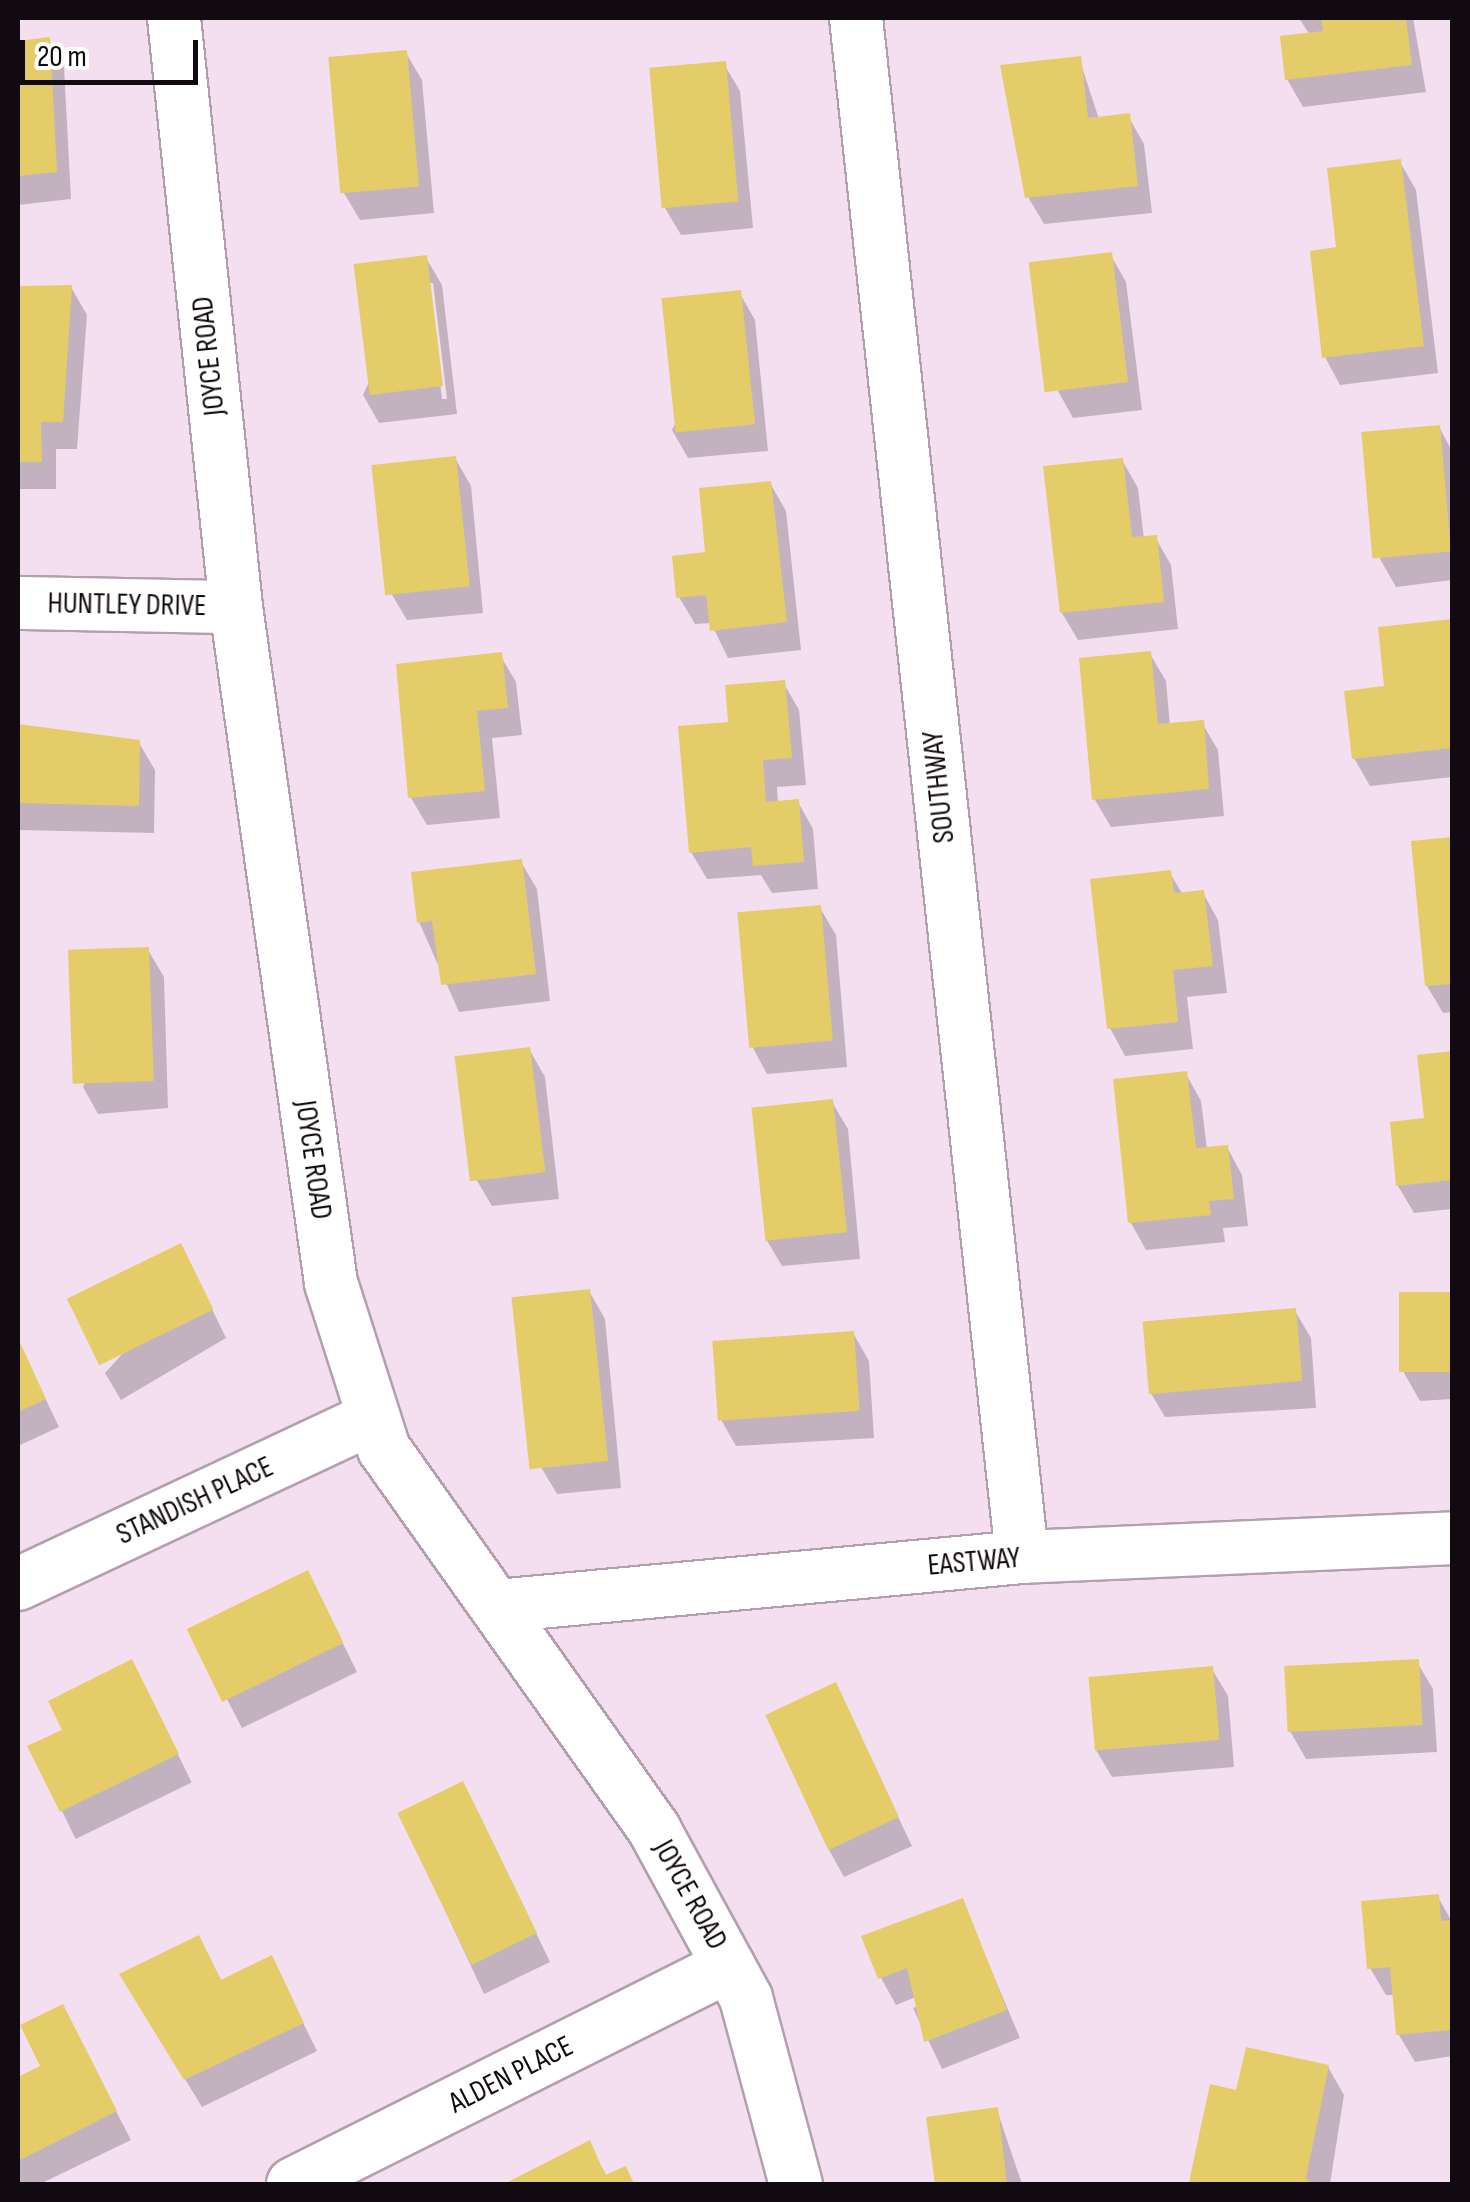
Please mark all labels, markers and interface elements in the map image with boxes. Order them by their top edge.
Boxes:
scale bar [25,20,202,82]
text: 20 m [37,39,87,75]
street label: JOYCE ROAD [185,295,233,417]
street label: HUNTLEY DRIVE [47,586,207,624]
street label: SOUTHWAY [915,729,963,845]
street label: JOYCE ROAD [287,1098,339,1222]
street label: STANDISH PLACE [111,1449,279,1553]
street label: EASTWAY [926,1540,1022,1584]
street label: JOYCE ROAD [645,1834,735,1956]
street label: ALDEN PLACE [443,2028,579,2122]

